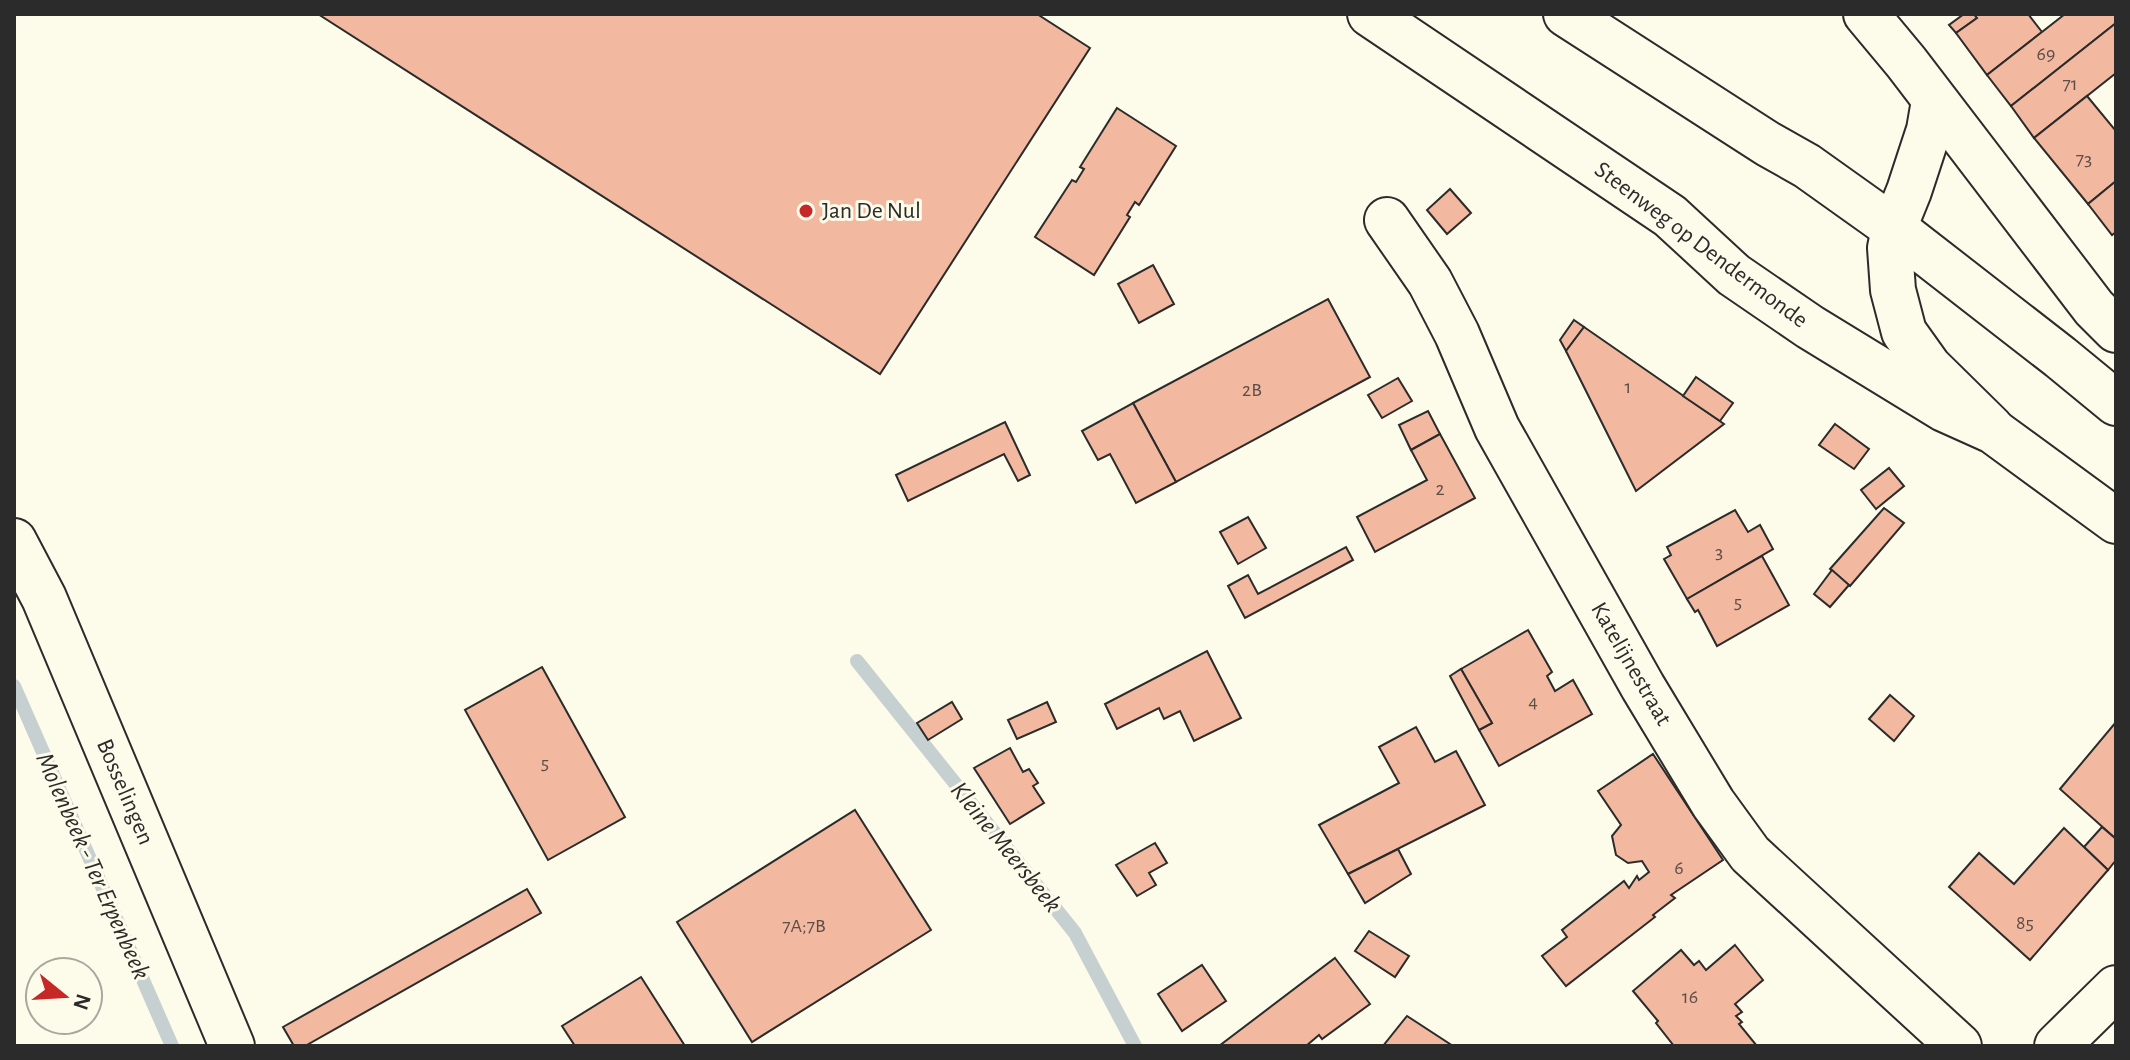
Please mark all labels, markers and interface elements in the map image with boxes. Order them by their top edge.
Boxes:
house number: 69 [2037,44,2055,64]
house number: 71 [2062,74,2078,94]
house number: 73 [2076,149,2092,169]
street label: Steenweg op Dendermonde [1590,157,1812,333]
place label: Jan De Nul [822,199,921,223]
marker: Jan De Nul [797,202,815,220]
house number: 1 [1625,377,1631,397]
house number: 2B [1242,380,1262,400]
house number: 2 [1435,479,1445,499]
house number: 3 [1715,542,1723,562]
house number: 5 [1734,592,1742,612]
street label: Katelijnestraat [1586,598,1676,730]
house number: 4 [1528,692,1538,712]
street label: Bosselingen [92,736,158,848]
water label: Molenbeek - Ter Erpenbeek [31,749,155,983]
house number: 5 [541,753,549,773]
water label: Kleine Meersbeek [946,777,1066,917]
house number: 6 [1674,858,1684,878]
house number: 85 [2016,913,2034,933]
house number: 7A;7B [782,916,826,936]
north arrow [24,956,104,1036]
house number: 16 [1682,987,1698,1007]
text: N [69,991,95,1013]

